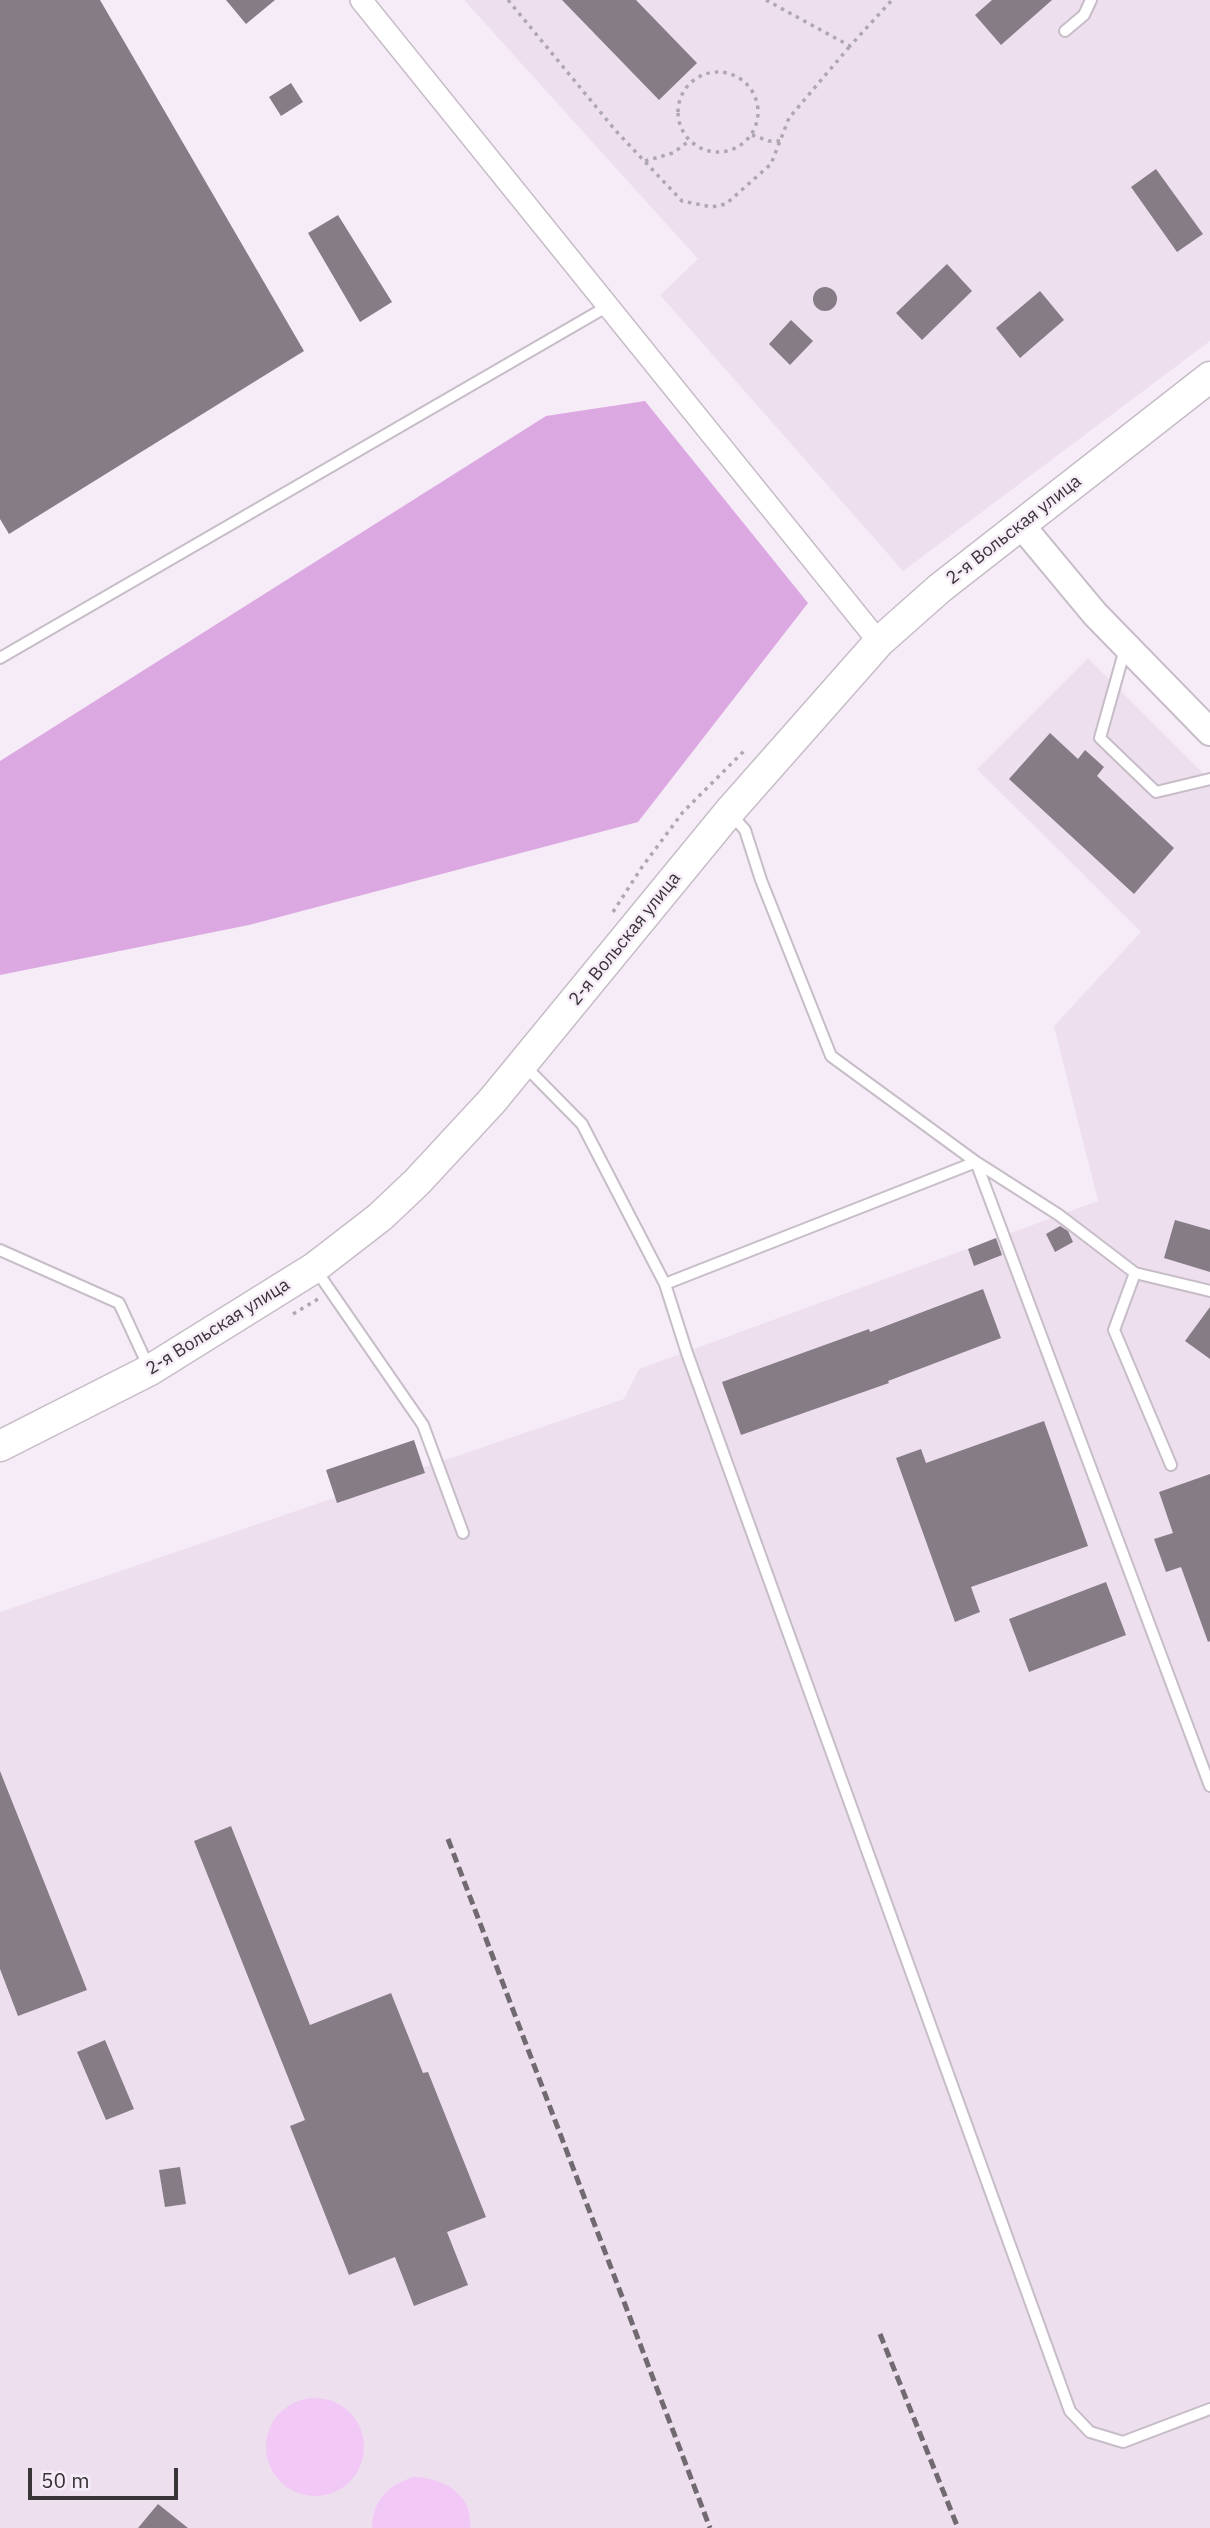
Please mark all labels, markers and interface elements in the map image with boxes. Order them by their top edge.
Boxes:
street label: 2-я Вольская улица [942,471,1086,589]
street label: 2-я Вольская улица [565,868,685,1010]
street label: 2-я Вольская улица [142,1274,294,1380]
scale bar [32,2454,182,2498]
text: 50 m [41,2466,90,2494]

